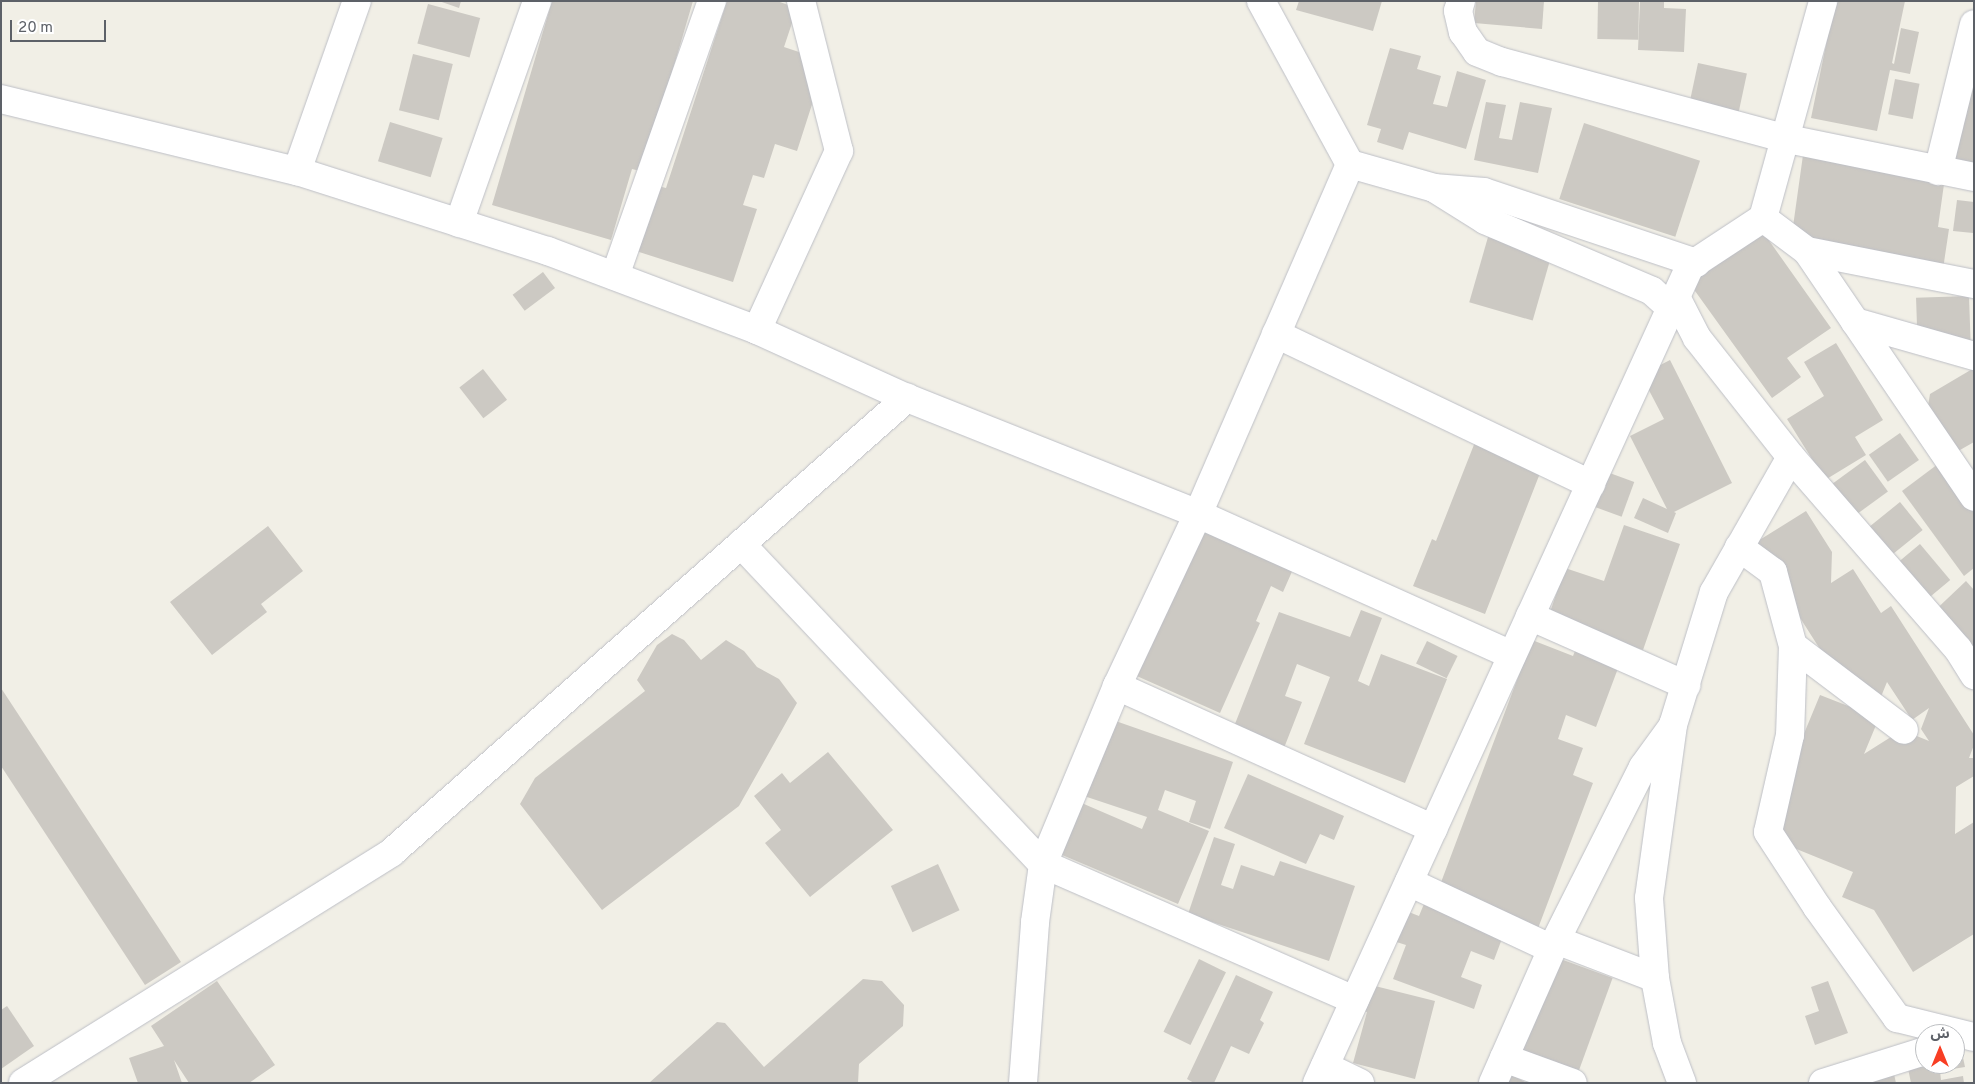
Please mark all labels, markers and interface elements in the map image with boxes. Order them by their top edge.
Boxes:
scale bar [12,10,109,42]
text: 20 m [18,19,53,38]
north arrow [1915,1024,1965,1074]
text: ش [1930,1026,1950,1043]

